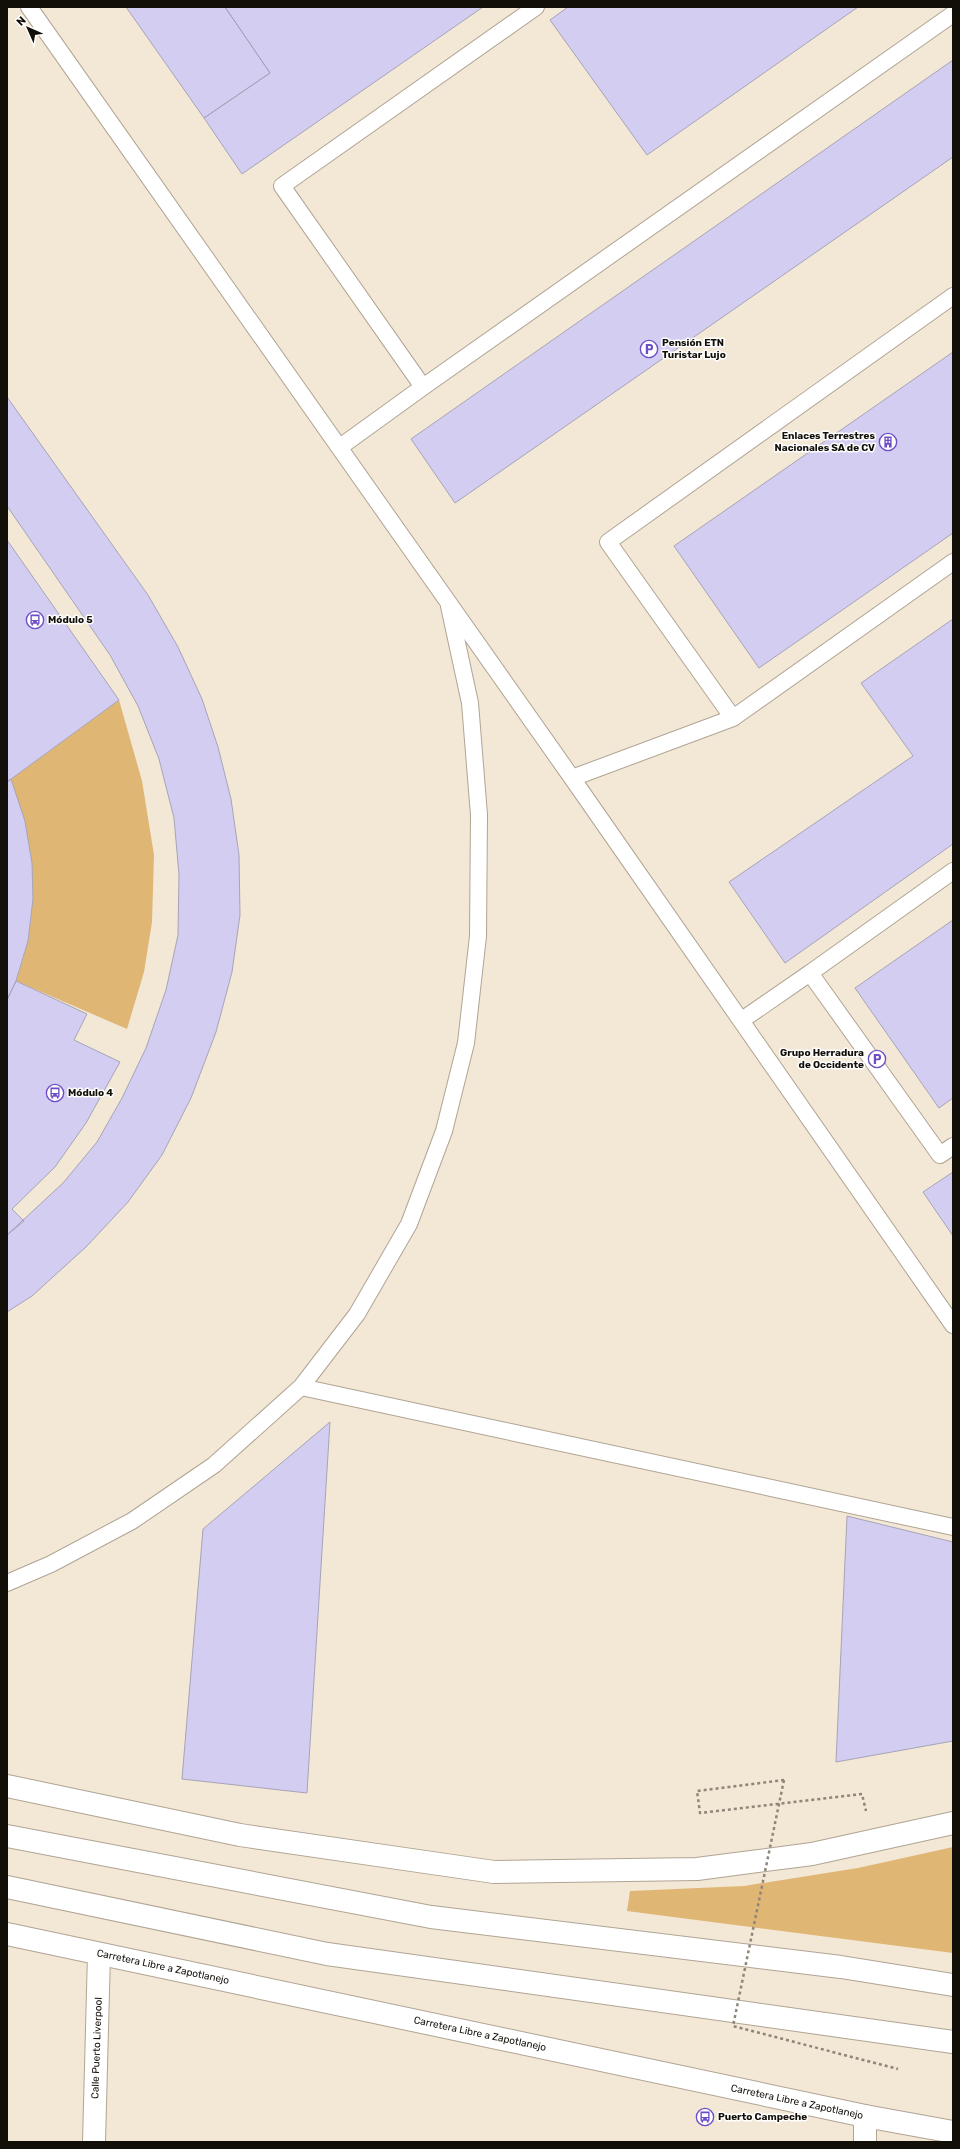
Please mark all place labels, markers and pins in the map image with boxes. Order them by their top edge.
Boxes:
place label: Pensión ETN Turistar Lujo [662,337,726,361]
parking icon: Pensión ETN Turistar Lujo [639,339,659,359]
place label: Enlaces Terrestres Nacionales SA de CV [775,430,875,454]
building icon: Enlaces Terrestres Nacionales SA de CV [878,432,898,452]
bus stop icon: Módulo 5 [25,610,45,630]
place label: Módulo 5 [48,614,93,626]
place label: Grupo Herradura de Occidente [780,1047,864,1071]
parking icon: Grupo Herradura de Occidente [867,1049,887,1069]
bus stop icon: Módulo 4 [45,1083,65,1103]
place label: Módulo 4 [68,1087,113,1099]
bus stop icon: Puerto Campeche [695,2107,715,2127]
place label: Puerto Campeche [718,2111,807,2123]

